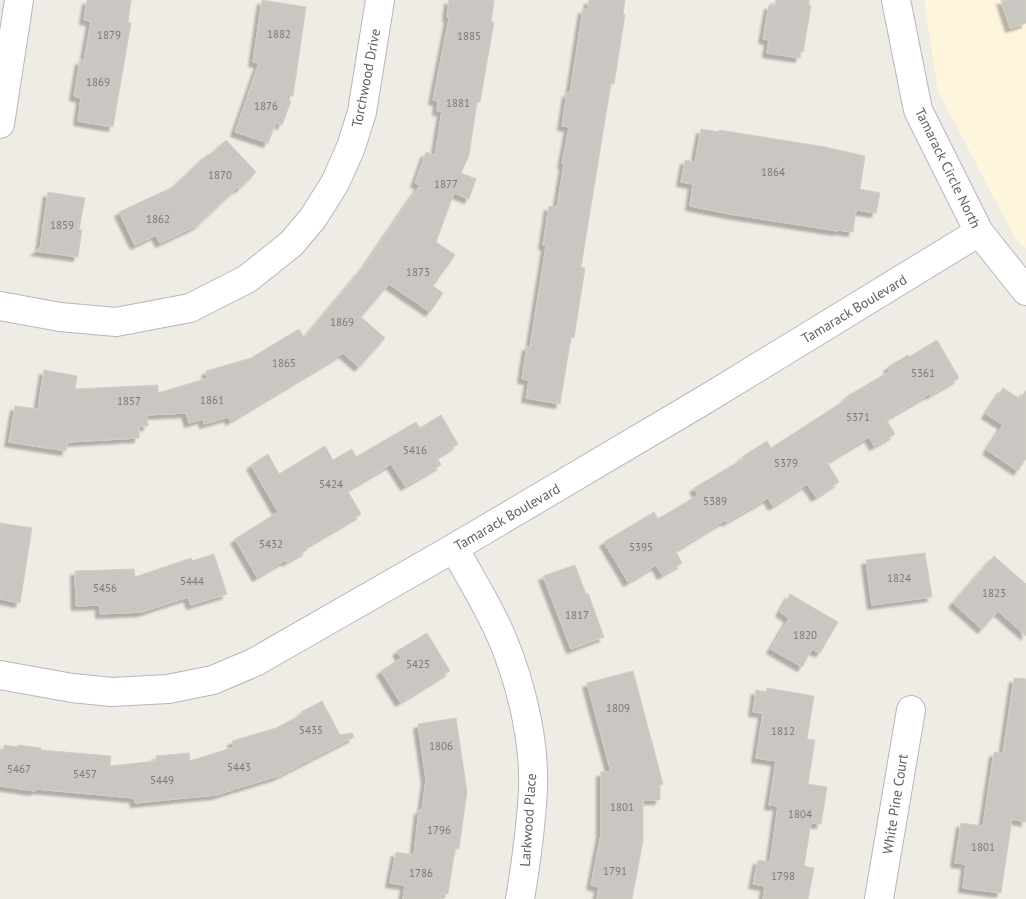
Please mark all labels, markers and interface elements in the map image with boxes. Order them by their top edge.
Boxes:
house number: 1882 [267,27,291,41]
street label: Torchwood Drive [348,27,384,129]
house number: 1879 [97,28,121,42]
house number: 1885 [457,29,481,43]
house number: 1869 [86,75,110,89]
house number: 1881 [446,96,470,110]
house number: 1876 [254,99,278,113]
street label: Tamarack Circle North [911,105,985,231]
house number: 1864 [761,165,785,179]
house number: 1870 [208,168,232,182]
house number: 1877 [434,177,458,191]
house number: 1862 [146,212,170,226]
house number: 1859 [50,218,74,232]
house number: 1873 [406,265,430,279]
street label: Tamarack Boulevard [798,270,910,348]
house number: 1869 [330,315,354,329]
house number: 1865 [272,356,296,370]
house number: 5361 [911,366,935,380]
house number: 1861 [200,393,224,407]
house number: 1857 [117,394,141,408]
house number: 5371 [846,410,870,424]
house number: 5416 [403,443,427,457]
house number: 5379 [774,456,798,470]
house number: 5424 [319,477,343,491]
street label: Tamarack Boulevard [451,479,563,555]
house number: 5389 [703,494,727,508]
house number: 5432 [259,537,283,551]
house number: 5395 [629,540,653,554]
house number: 1824 [887,571,911,585]
house number: 5444 [180,574,204,588]
house number: 5456 [93,581,117,595]
house number: 1823 [982,586,1006,600]
house number: 1817 [565,608,589,622]
house number: 1820 [793,628,817,642]
house number: 5425 [406,657,430,671]
house number: 1809 [606,701,630,715]
house number: 5435 [299,723,323,737]
house number: 1812 [771,724,795,738]
house number: 1806 [429,739,453,753]
street label: White Pine Court [878,752,912,855]
house number: 5443 [227,760,251,774]
house number: 5467 [7,762,31,776]
house number: 5457 [73,767,97,781]
house number: 5449 [150,773,174,787]
street label: Larkwood Place [516,773,540,867]
house number: 1801 [610,800,634,814]
house number: 1804 [788,807,812,821]
house number: 1796 [427,823,451,837]
house number: 1801 [971,840,995,854]
house number: 1791 [603,864,627,878]
house number: 1786 [409,866,433,880]
house number: 1798 [771,869,795,883]

